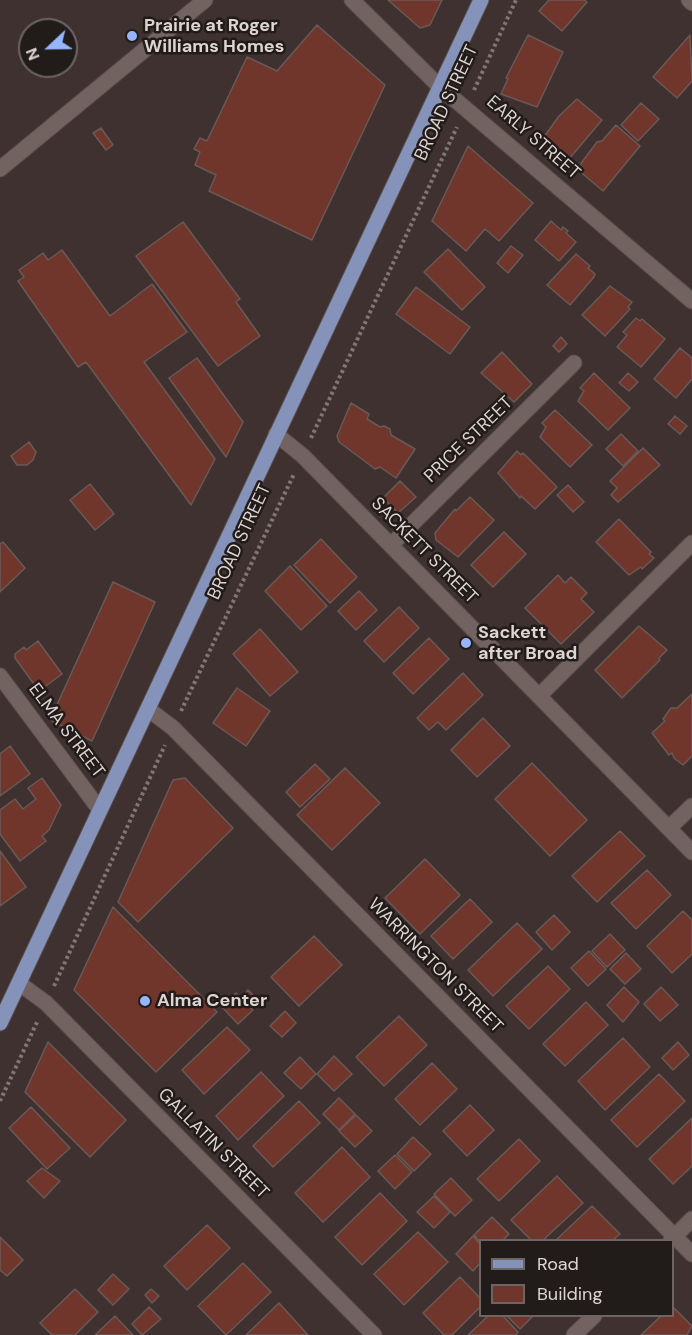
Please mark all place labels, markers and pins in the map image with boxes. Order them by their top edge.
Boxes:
place label: Prairie at Roger Williams Homes [144,15,284,57]
marker: Prairie at Roger Williams Homes [125,29,139,43]
place label: Sackett after Broad [478,622,577,664]
marker: Sackett after Broad [459,636,473,650]
place label: Alma Center [157,990,267,1012]
marker: Alma Center [138,994,152,1008]

